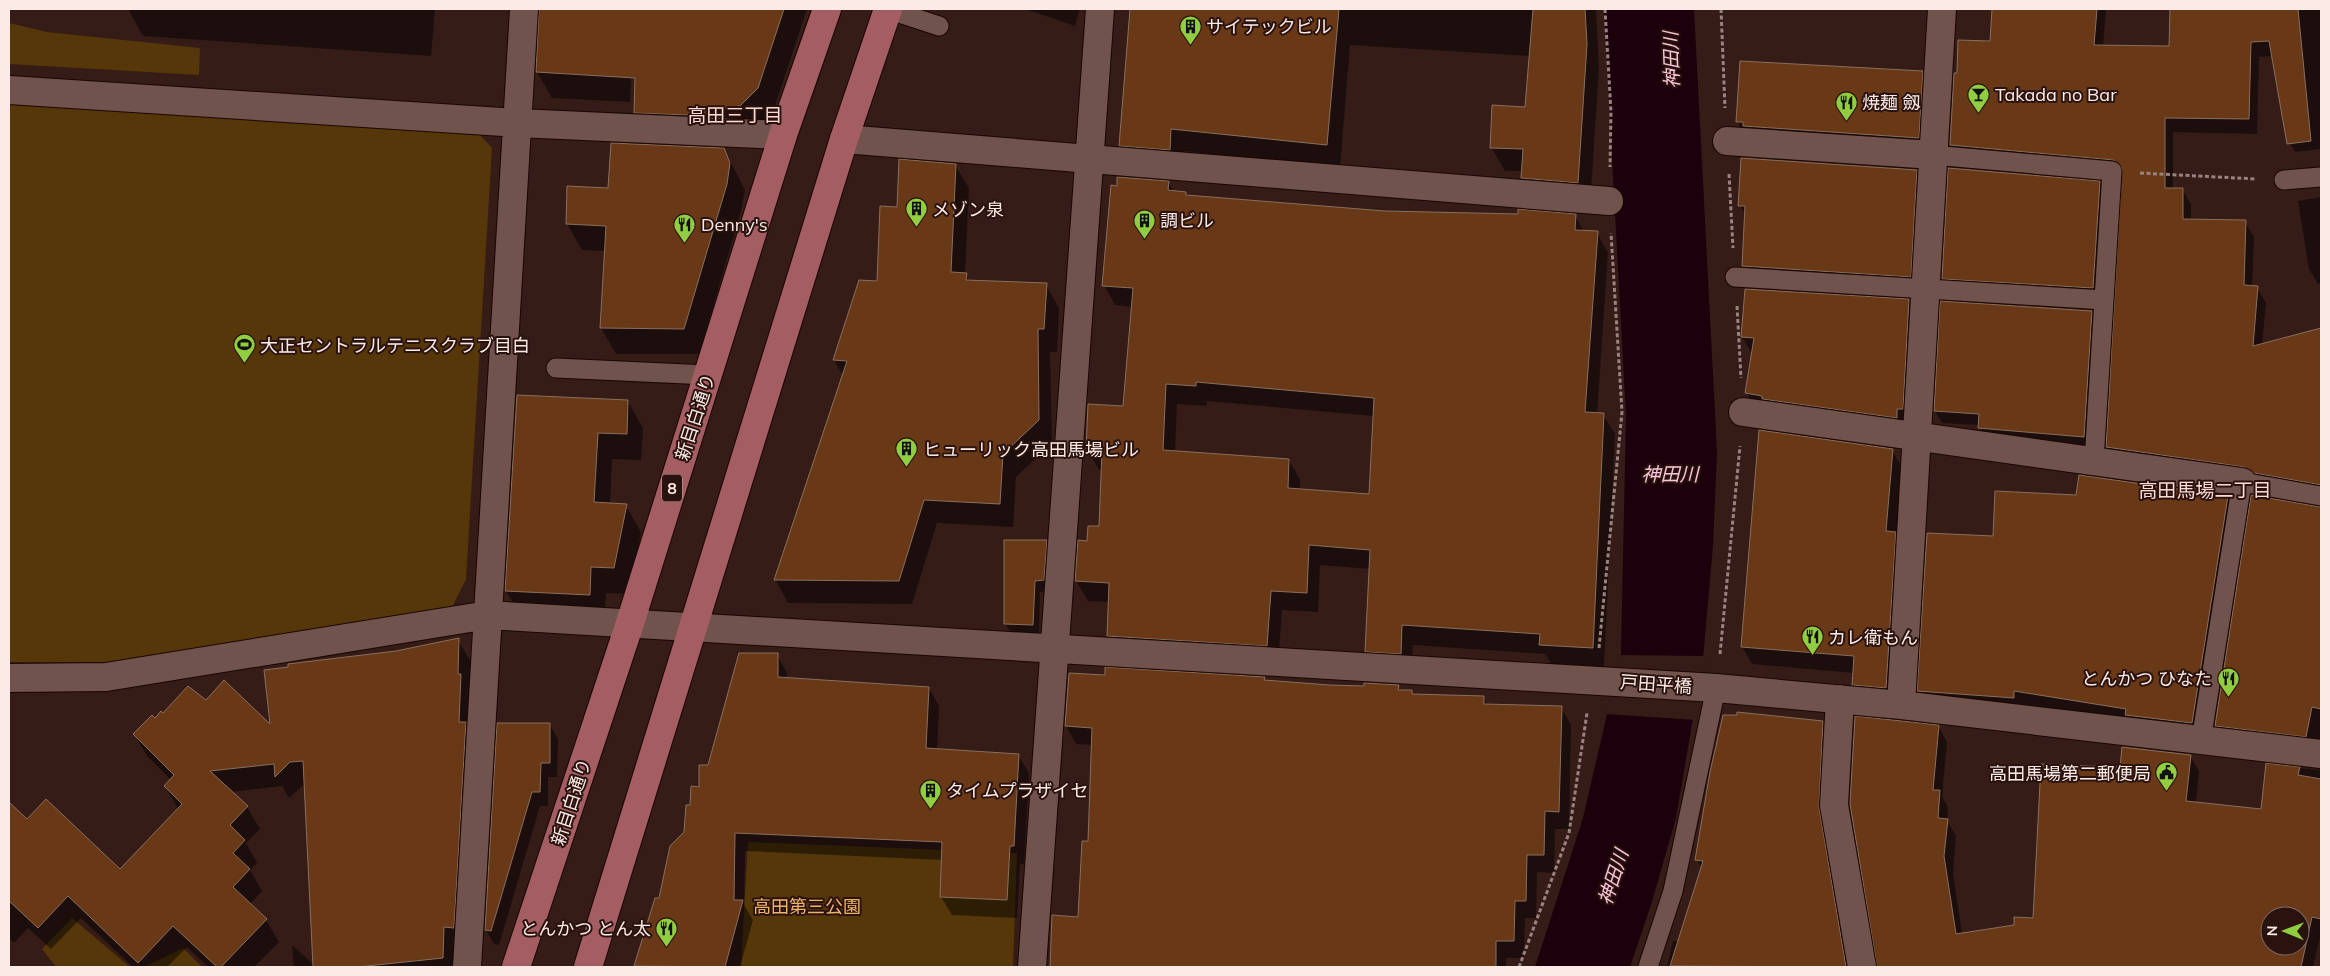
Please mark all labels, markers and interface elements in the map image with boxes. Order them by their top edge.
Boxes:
building icon: サイテックビル [1178,14,1202,45]
place label: サイテックビル [1206,15,1332,38]
water label: 神田川 [1658,29,1684,89]
bar icon: Takada no Bar [1967,82,1991,113]
place label: Takada no Bar [1995,83,2117,106]
restaurant icon: 焼麺 劔 [1834,90,1858,121]
place label: 焼麺 劔 [1862,91,1921,114]
district label: 高田三丁目 [687,103,783,127]
building icon: メゾン泉 [904,197,928,228]
place label: メゾン泉 [932,198,1004,221]
building icon: 調ビル [1132,208,1156,239]
place label: 調ビル [1160,209,1214,232]
restaurant icon: Denny's [673,212,697,243]
place label: Denny's [701,213,768,236]
sports icon: 大正セントラルテニスクラブ目白 [232,333,256,364]
place label: 大正セントラルテニスクラブ目白 [260,334,530,357]
street label: 新目白通り [670,371,720,463]
building icon: ヒューリック高田馬場ビル [895,437,919,468]
place label: ヒューリック高田馬場ビル [923,438,1139,461]
water label: 神田川 [1641,462,1700,486]
road number: 8 [662,474,682,502]
district label: 高田馬場二丁目 [2138,478,2272,502]
restaurant icon: カレ衛もん [1800,625,1824,656]
place label: カレ衛もん [1828,626,1918,649]
restaurant icon: とんかつ ひなた [2216,666,2240,697]
place label: とんかつ ひなた [2081,667,2212,690]
street label: 戸田平橋 [1619,670,1693,698]
street label: 新目白通り [546,756,596,848]
public building icon: 高田馬場第二郵便局 [2155,761,2179,792]
place label: 高田馬場第二郵便局 [1989,762,2151,785]
building icon: タイムプラザイセ [918,778,942,809]
place label: タイムプラザイセ [946,779,1089,802]
water label: 神田川 [1593,844,1634,908]
park label: 高田第三公園 [753,895,861,918]
north arrow [2260,906,2310,956]
restaurant icon: とんかつ とん太 [655,916,679,947]
place label: とんかつ とん太 [520,917,651,940]
text: N [2263,925,2281,936]

